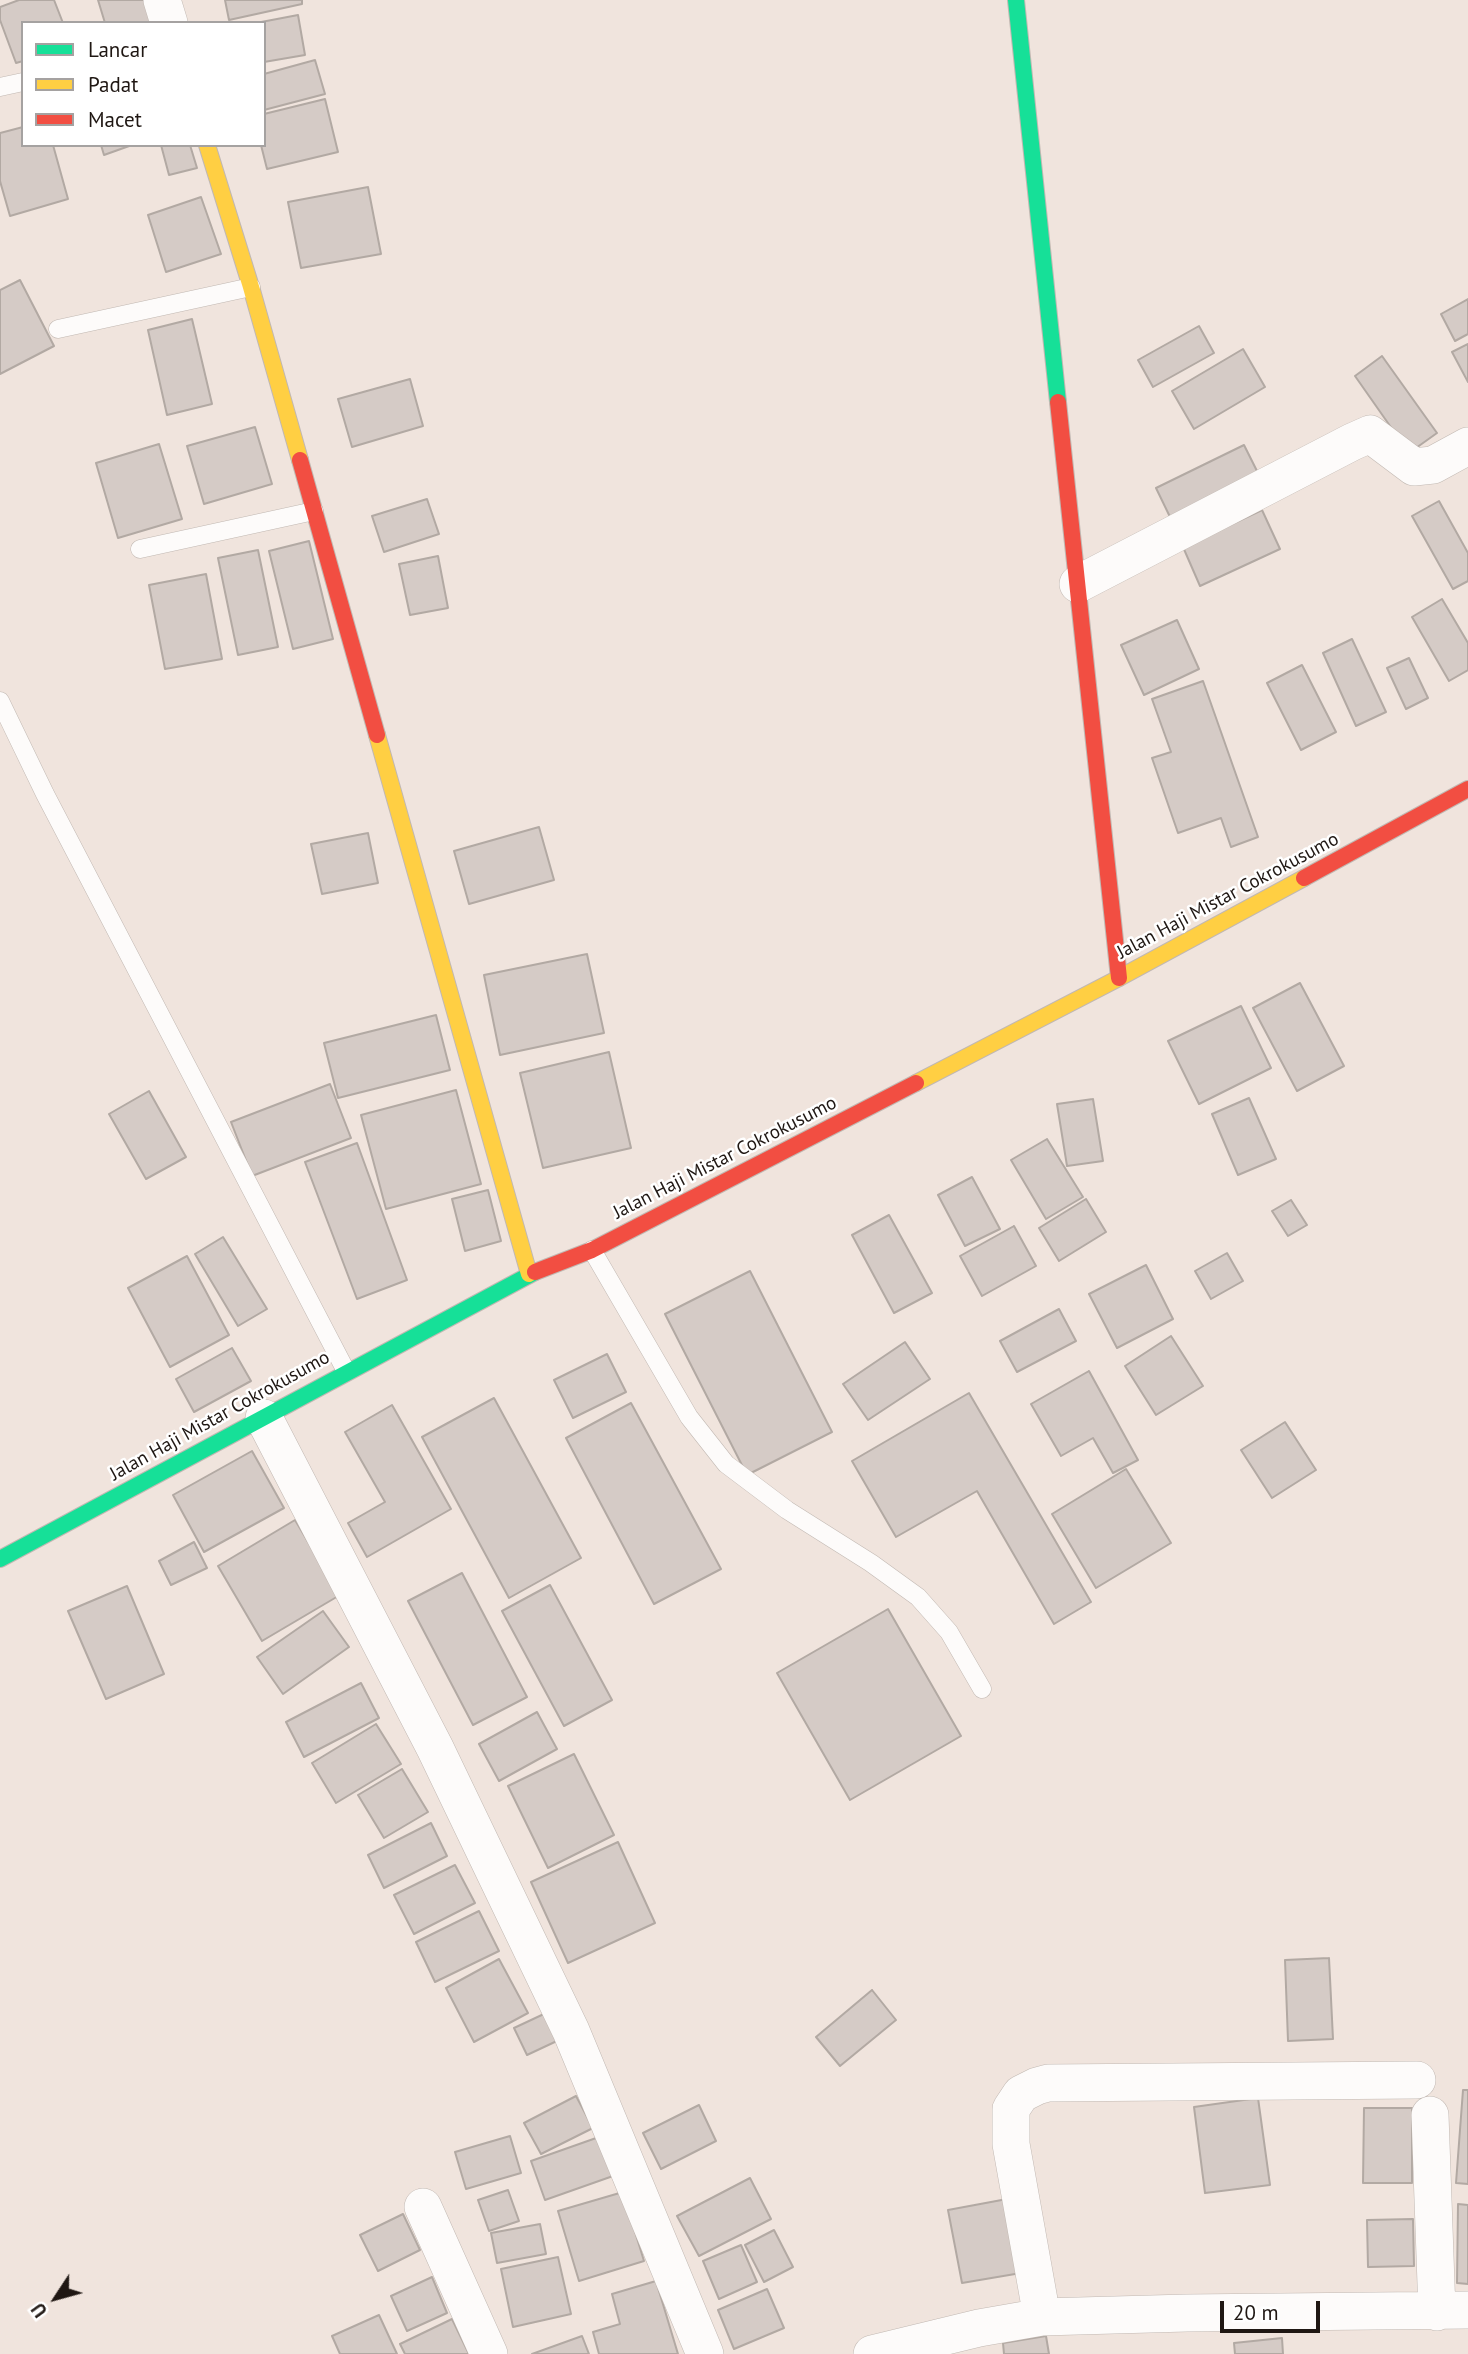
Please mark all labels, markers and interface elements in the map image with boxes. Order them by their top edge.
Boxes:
legend [21,21,266,147]
text: Lancar [88,36,147,63]
text: Padat [88,71,138,98]
text: Macet [88,106,142,133]
street label: Jalan Haji Mistar Cokrokusumo [1113,828,1343,964]
street label: Jalan Haji Mistar Cokrokusumo [609,1092,841,1224]
street label: Jalan Haji Mistar Cokrokusumo [106,1346,334,1486]
north arrow [21,2263,91,2333]
scale bar [1223,2288,1323,2332]
text: U [26,2298,52,2322]
text: 20 m [1233,2299,1279,2326]

